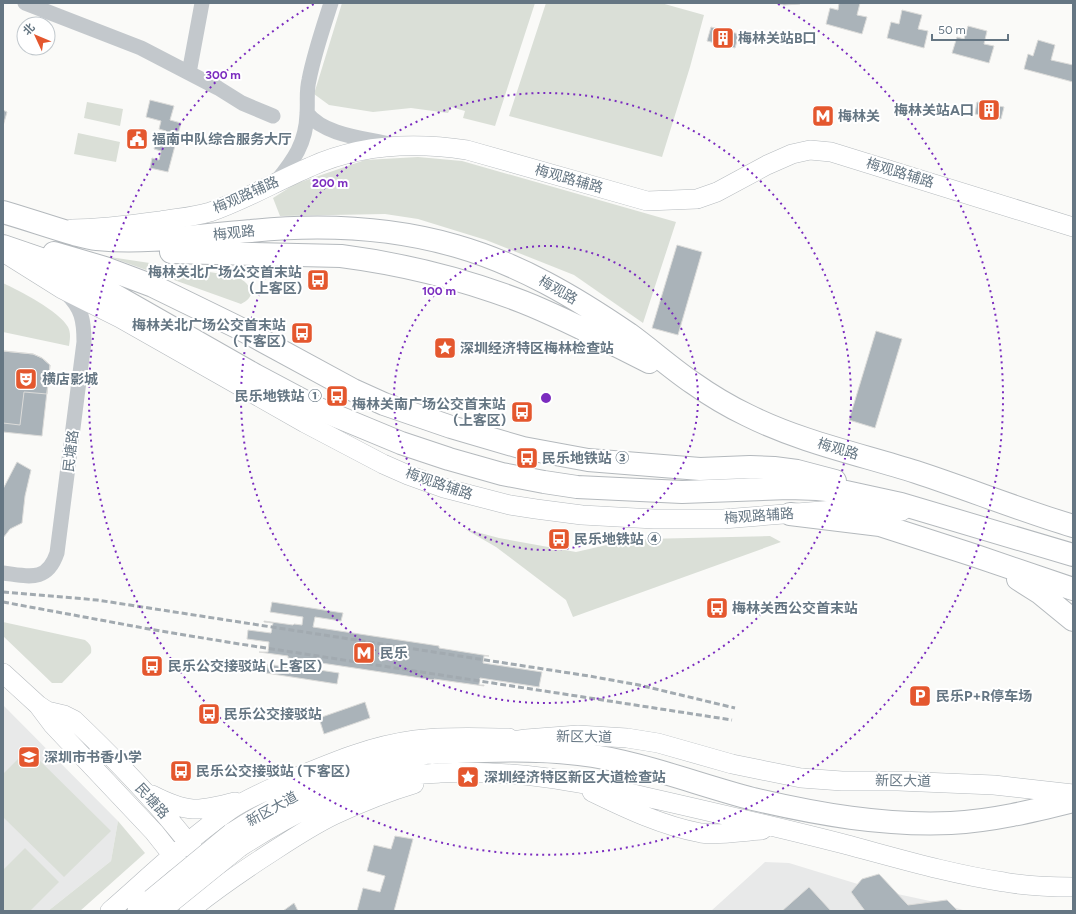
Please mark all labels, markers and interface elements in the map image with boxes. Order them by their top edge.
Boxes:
north arrow [16,16,56,56]
scale bar [932,16,1008,42]
text: 北 [21,21,38,38]
text: 50 m [938,23,966,37]
building icon: 梅林关站B口 [710,25,736,51]
place label: 梅林关站B口 [738,30,817,47]
text: 300 m [205,68,241,82]
building icon: 梅林关站A口 [976,97,1002,123]
place label: 梅林关站A口 [894,102,974,119]
metro station icon: 梅林关 [810,103,836,129]
place label: 梅林关 [838,108,880,125]
public building icon: 福南中队综合服务大厅 [124,126,150,152]
place label: 福南中队综合服务大厅 [152,131,292,148]
street label: 梅观路辅路 [864,155,936,191]
street label: 梅观路辅路 [533,161,605,197]
street label: 梅观路辅路 [211,173,281,217]
text: 200 m [312,176,348,190]
street label: 梅观路 [212,222,256,244]
place label: 梅林关北广场公交首末站 (上客区) [148,264,302,297]
bus stop icon: 梅林关北广场公交首末站 (上客区) [305,267,331,293]
street label: 梅观路 [536,272,580,308]
text: 100 m [422,284,456,298]
place label: 梅林关北广场公交首末站 (下客区) [132,317,286,350]
bus stop icon: 梅林关北广场公交首末站 (下客区) [289,320,315,346]
place icon: 深圳经济特区梅林检查站 [432,335,458,361]
place label: 深圳经济特区梅林检查站 [460,340,614,357]
theatre icon: 横店影城 [13,366,39,392]
place label: 横店影城 [42,371,98,388]
bus stop icon: 民乐地铁站 ① [324,383,350,409]
place label: 民乐地铁站 ① [235,388,322,405]
centre of rings [539,391,553,405]
place label: 梅林关南广场公交首末站 (上客区) [352,396,506,429]
bus stop icon: 梅林关南广场公交首末站 (上客区) [509,399,535,425]
street label: 民塘路 [60,429,82,473]
street label: 梅观路 [815,435,861,463]
bus stop icon: 民乐地铁站 ③ [514,445,540,471]
place label: 民乐地铁站 ③ [542,450,629,467]
street label: 梅观路辅路 [403,465,475,503]
street label: 梅观路辅路 [723,505,795,527]
bus stop icon: 民乐地铁站 ④ [546,526,572,552]
place label: 民乐地铁站 ④ [574,531,661,548]
bus stop icon: 梅林关西公交首末站 [704,595,730,621]
place label: 梅林关西公交首末站 [732,600,858,617]
metro station icon: 民乐 [351,640,377,666]
place label: 民乐 [380,645,408,662]
bus stop icon: 民乐公交接驳站 (上客区) [139,653,165,679]
place label: 民乐公交接驳站 (上客区) [168,658,322,675]
parking icon: 民乐P+R停车场 [907,683,933,709]
place label: 民乐P+R停车场 [936,688,1032,705]
bus stop icon: 民乐公交接驳站 [196,701,222,727]
place label: 民乐公交接驳站 [224,706,322,723]
street label: 新区大道 [556,728,612,746]
school or university icon: 深圳市书香小学 [16,744,42,770]
place label: 深圳市书香小学 [44,749,142,766]
bus stop icon: 民乐公交接驳站 (下客区) [168,758,194,784]
place label: 民乐公交接驳站 (下客区) [196,763,350,780]
place icon: 深圳经济特区新区大道检查站 [455,764,481,790]
place label: 深圳经济特区新区大道检查站 [484,769,666,786]
street label: 新区大道 [875,772,931,790]
street label: 民塘路 [132,780,172,822]
street label: 新区大道 [243,788,301,830]

